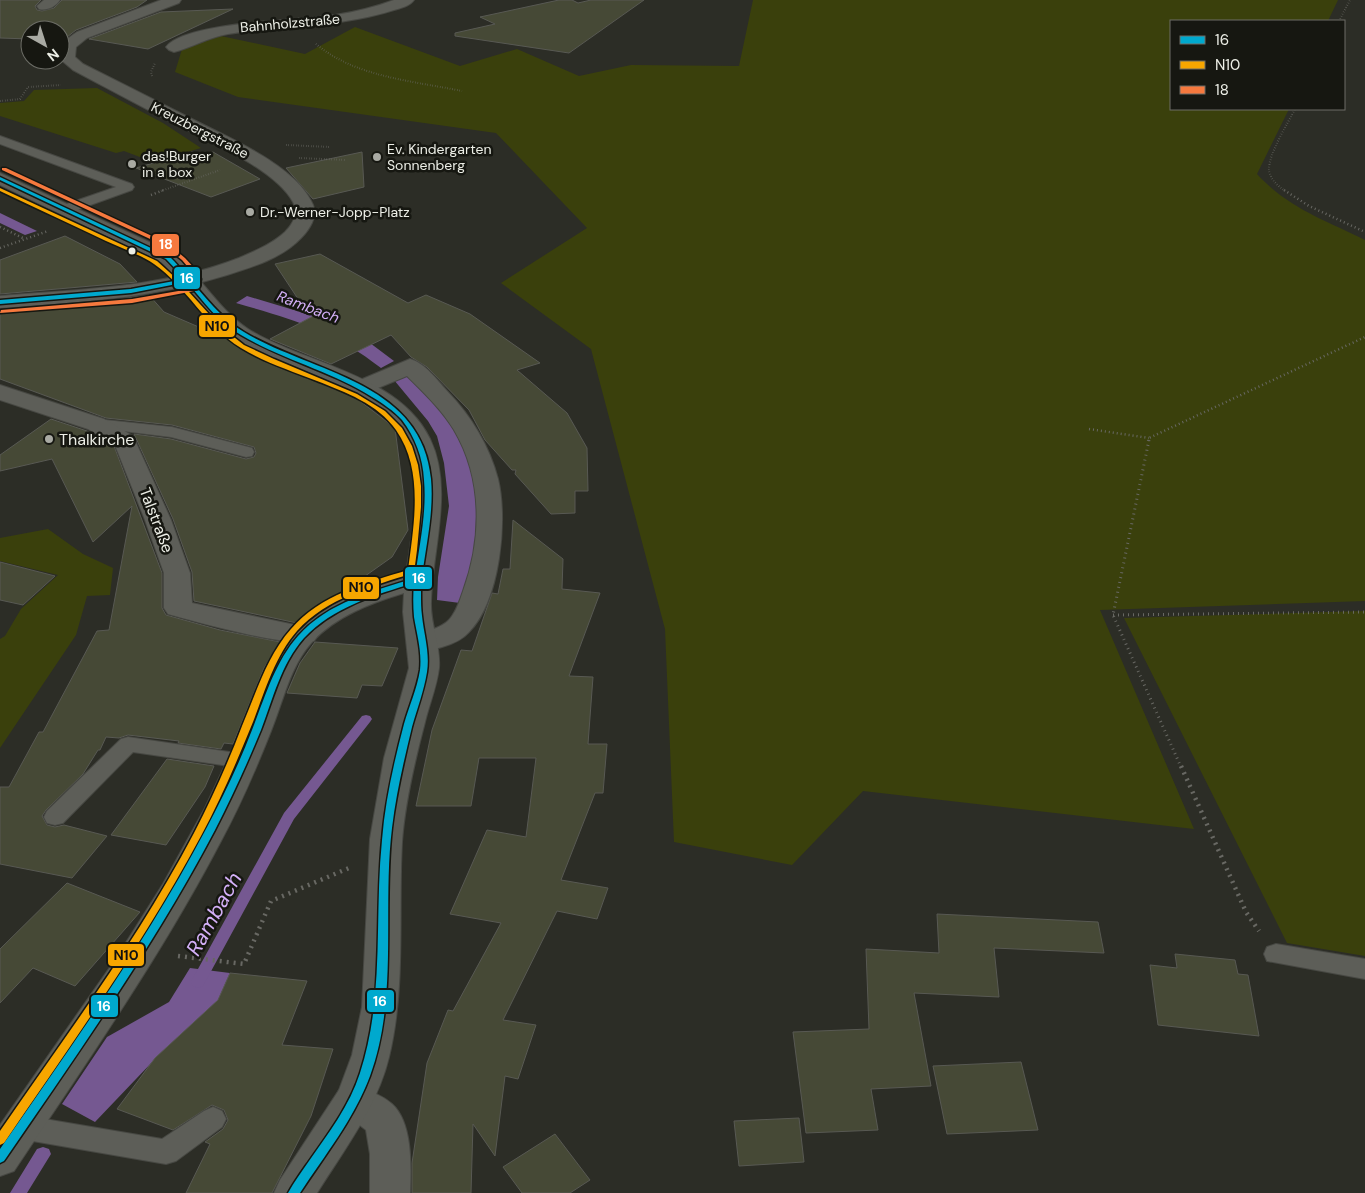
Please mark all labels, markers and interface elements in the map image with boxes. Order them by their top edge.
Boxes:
street label: Bahnholzstraße [239,10,341,36]
north arrow [20,20,70,70]
legend [1170,20,1345,110]
text: 16 [1215,30,1229,50]
text: N [44,45,63,65]
text: N10 [1215,55,1240,75]
text: 18 [1215,80,1229,100]
street label: Kreuzbergstraße [148,98,252,162]
place label: Ev. Kindergarten Sonnenberg [387,140,491,174]
place label: das!Burger in a box [142,147,211,181]
marker: Ev. Kindergarten Sonnenberg [371,151,383,163]
marker: das!Burger in a box [126,158,138,170]
place label: Dr.-Werner-Jopp-Platz [260,203,410,221]
marker: Dr.-Werner-Jopp-Platz [244,206,256,218]
line badge: 18 [151,233,180,257]
text: 18 [159,235,173,253]
unlabelled marker [127,246,137,256]
line badge: 16 [173,266,201,290]
text: 16 [180,269,194,287]
water label: Rambach [274,286,342,328]
line badge: N10 [198,314,236,338]
text: N10 [204,317,230,335]
place label: Thalkirche [59,429,134,450]
marker: Thalkirche [43,433,55,445]
street label: Talstraße [135,485,179,556]
line badge: 16 [404,566,433,590]
text: 16 [412,569,426,587]
line badge: N10 [342,576,380,600]
text: N10 [348,578,374,596]
water label: Rambach [180,867,248,961]
line badge: N10 [107,943,145,967]
text: N10 [113,946,139,964]
line badge: 16 [366,989,395,1013]
text: 16 [373,992,387,1010]
line badge: 16 [90,994,119,1018]
text: 16 [97,997,111,1015]

